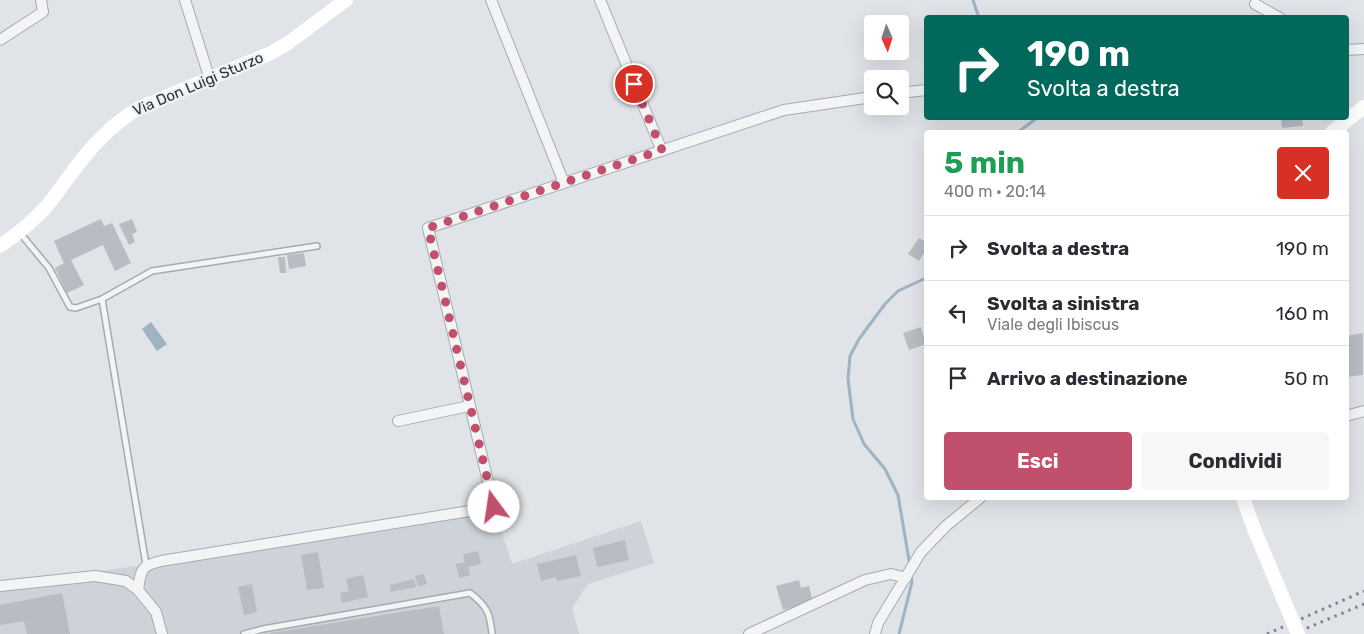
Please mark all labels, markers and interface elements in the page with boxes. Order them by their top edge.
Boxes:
north arrow [864,15,909,60]
map controls [864,15,909,115]
text: 190 m [1027,33,1130,75]
icon: right [944,35,1009,100]
street label: Via Don Luigi Sturzo [130,48,266,120]
pin [613,63,655,105]
icon: arrive [620,70,648,98]
button: search [864,70,909,115]
text: Svolta a destra [1027,75,1180,102]
text: 5 min [944,145,1025,181]
button: close [1277,147,1329,199]
text: 400 m · 20:14 [944,182,1046,201]
icon: right [944,234,972,262]
text: Svolta a destra [987,237,1129,260]
text: 190 m [1276,237,1329,260]
text: Svolta a sinistra [987,292,1140,315]
icon: left [944,299,972,327]
text: 160 m [1276,302,1329,325]
text: Viale degli Ibiscus [987,315,1119,334]
icon: arrive [944,364,972,392]
text: Arrivo a destinazione [987,367,1188,390]
text: 50 m [1284,367,1329,390]
button: Esci [944,432,1132,490]
button: Condividi [1142,432,1329,490]
position arrow [467,480,519,532]

